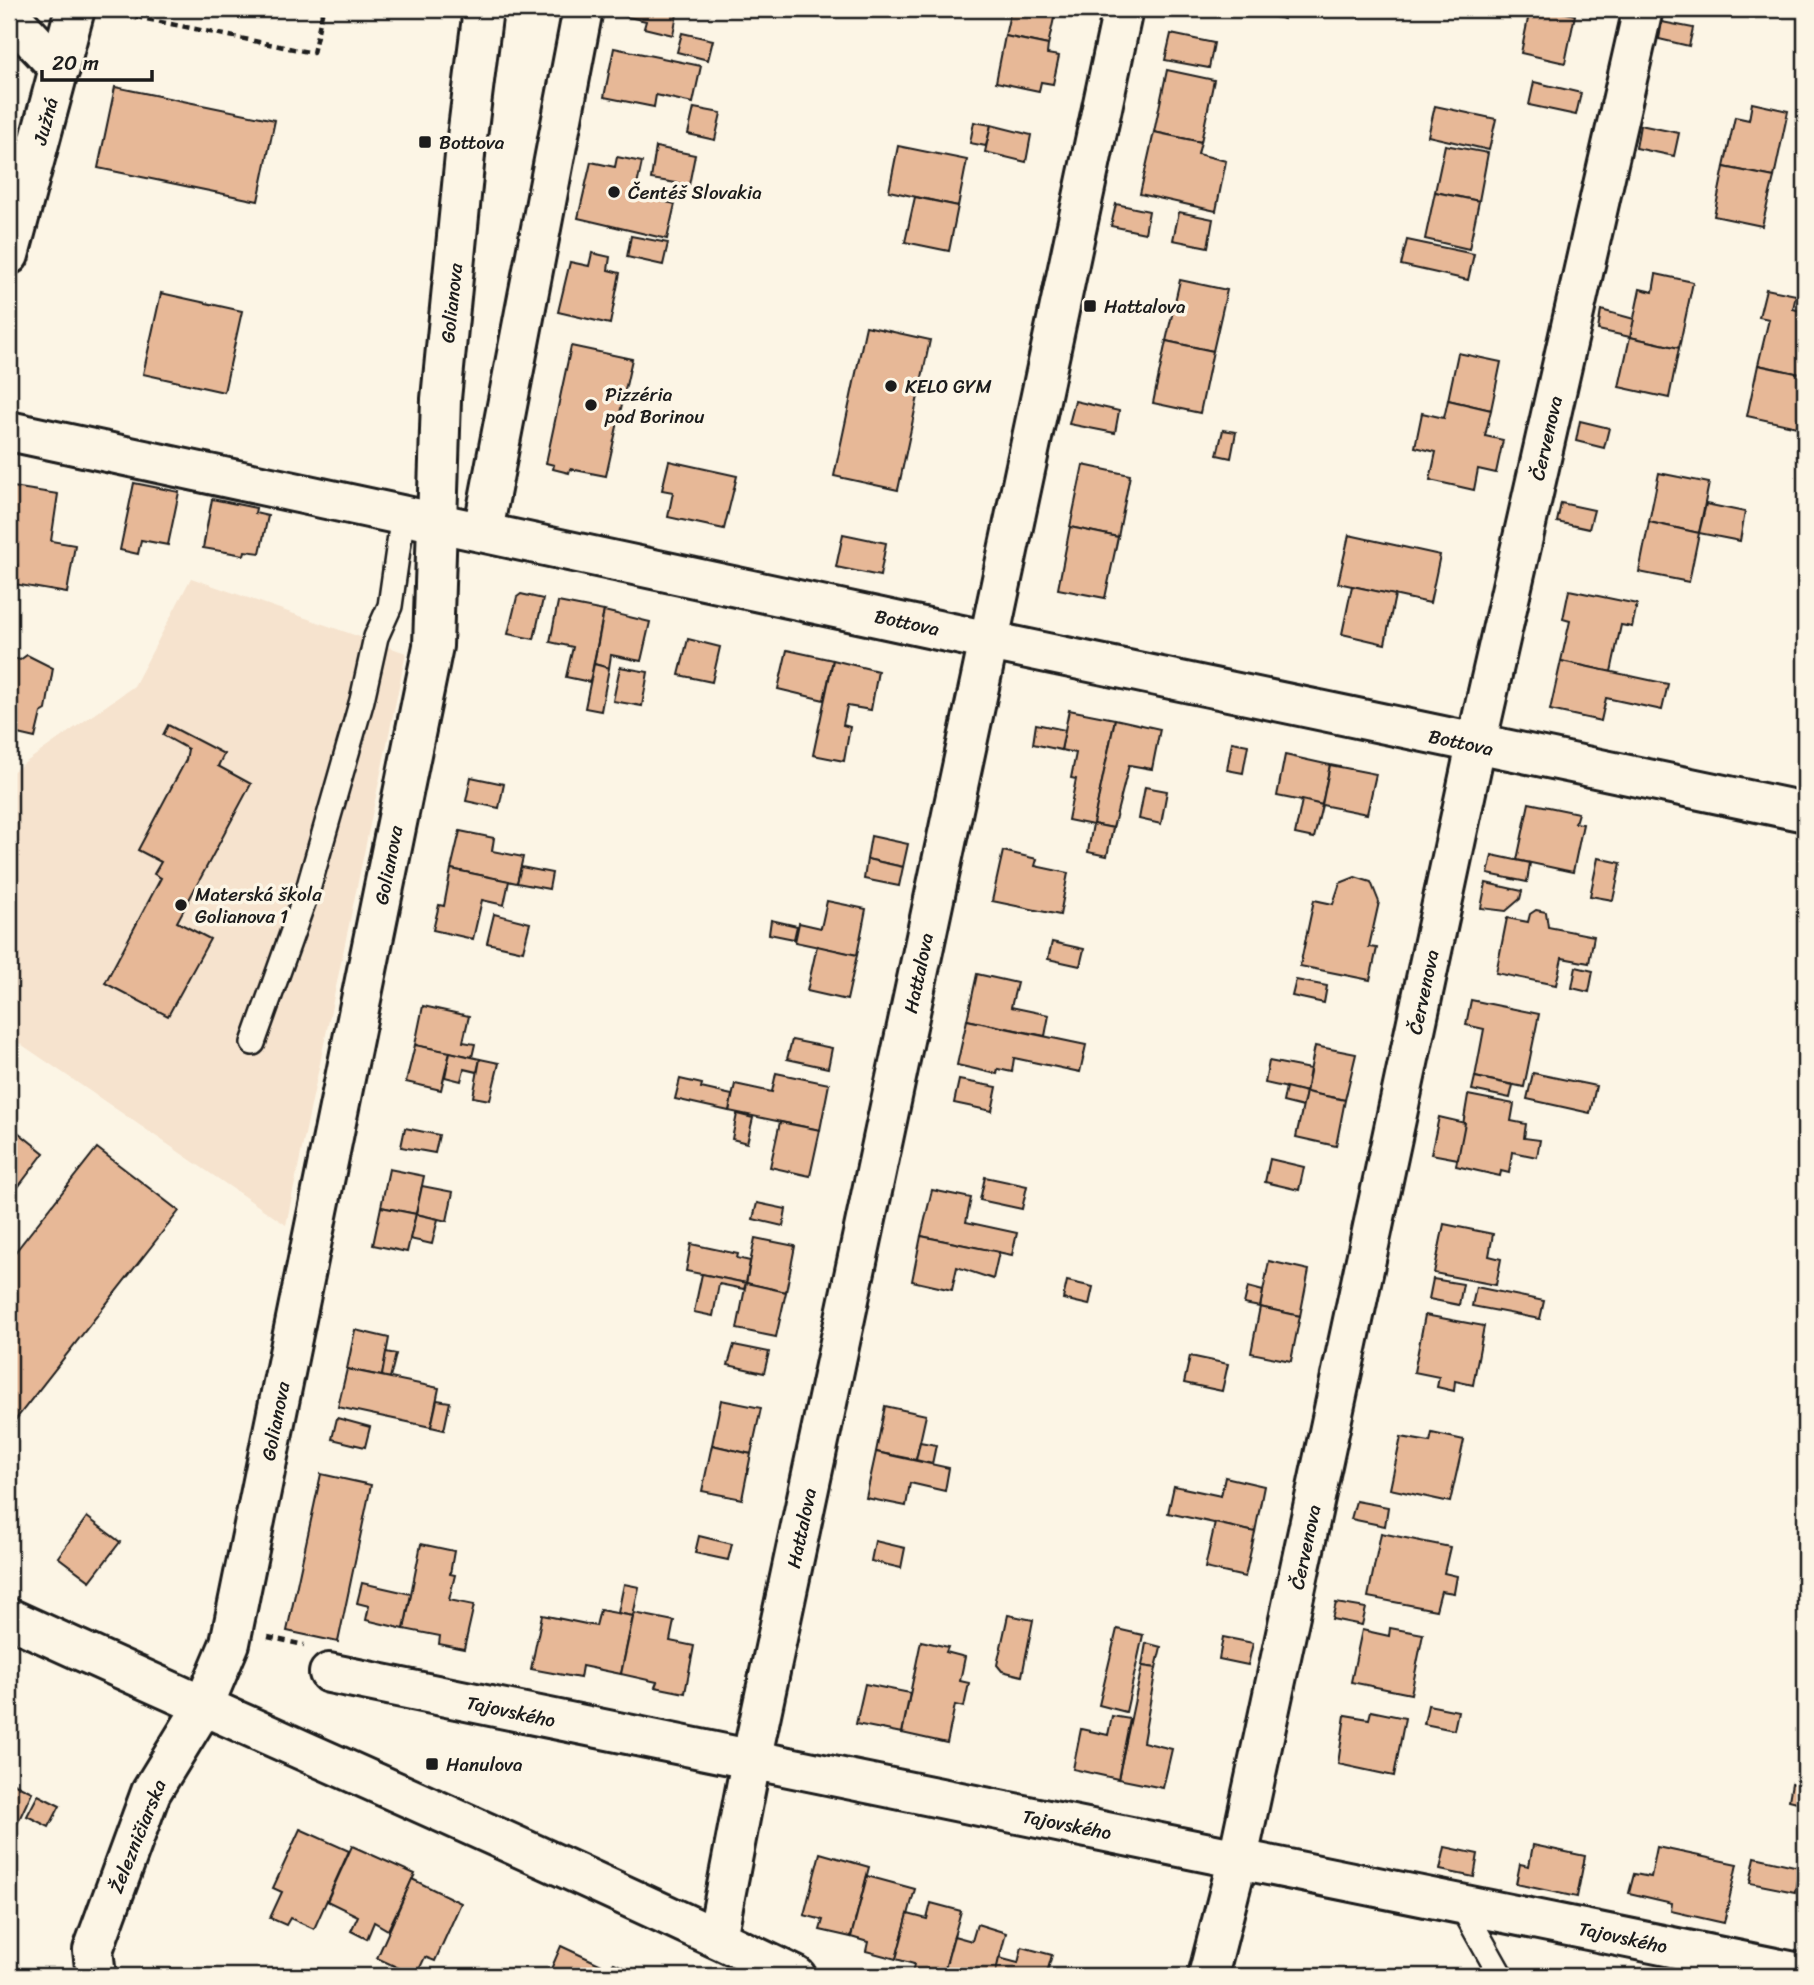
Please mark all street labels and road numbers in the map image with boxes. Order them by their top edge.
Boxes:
street label: Južná [23,93,68,150]
street label: Golianova [431,261,472,345]
street label: Červenova [1521,392,1572,484]
street label: Bottova [871,600,943,646]
street label: Bottova [1425,720,1497,766]
street label: Golianova [365,822,412,907]
street label: Hattalova [894,929,943,1016]
street label: Červenova [1398,946,1449,1038]
street label: Golianova [252,1378,299,1463]
street label: Hattalova [777,1484,826,1571]
street label: Červenova [1280,1501,1331,1593]
street label: Tajovského [463,1686,558,1737]
street label: Železničiarska [100,1774,175,1898]
street label: Tajovského [1020,1800,1114,1849]
street label: Tajovského [1575,1912,1670,1963]

